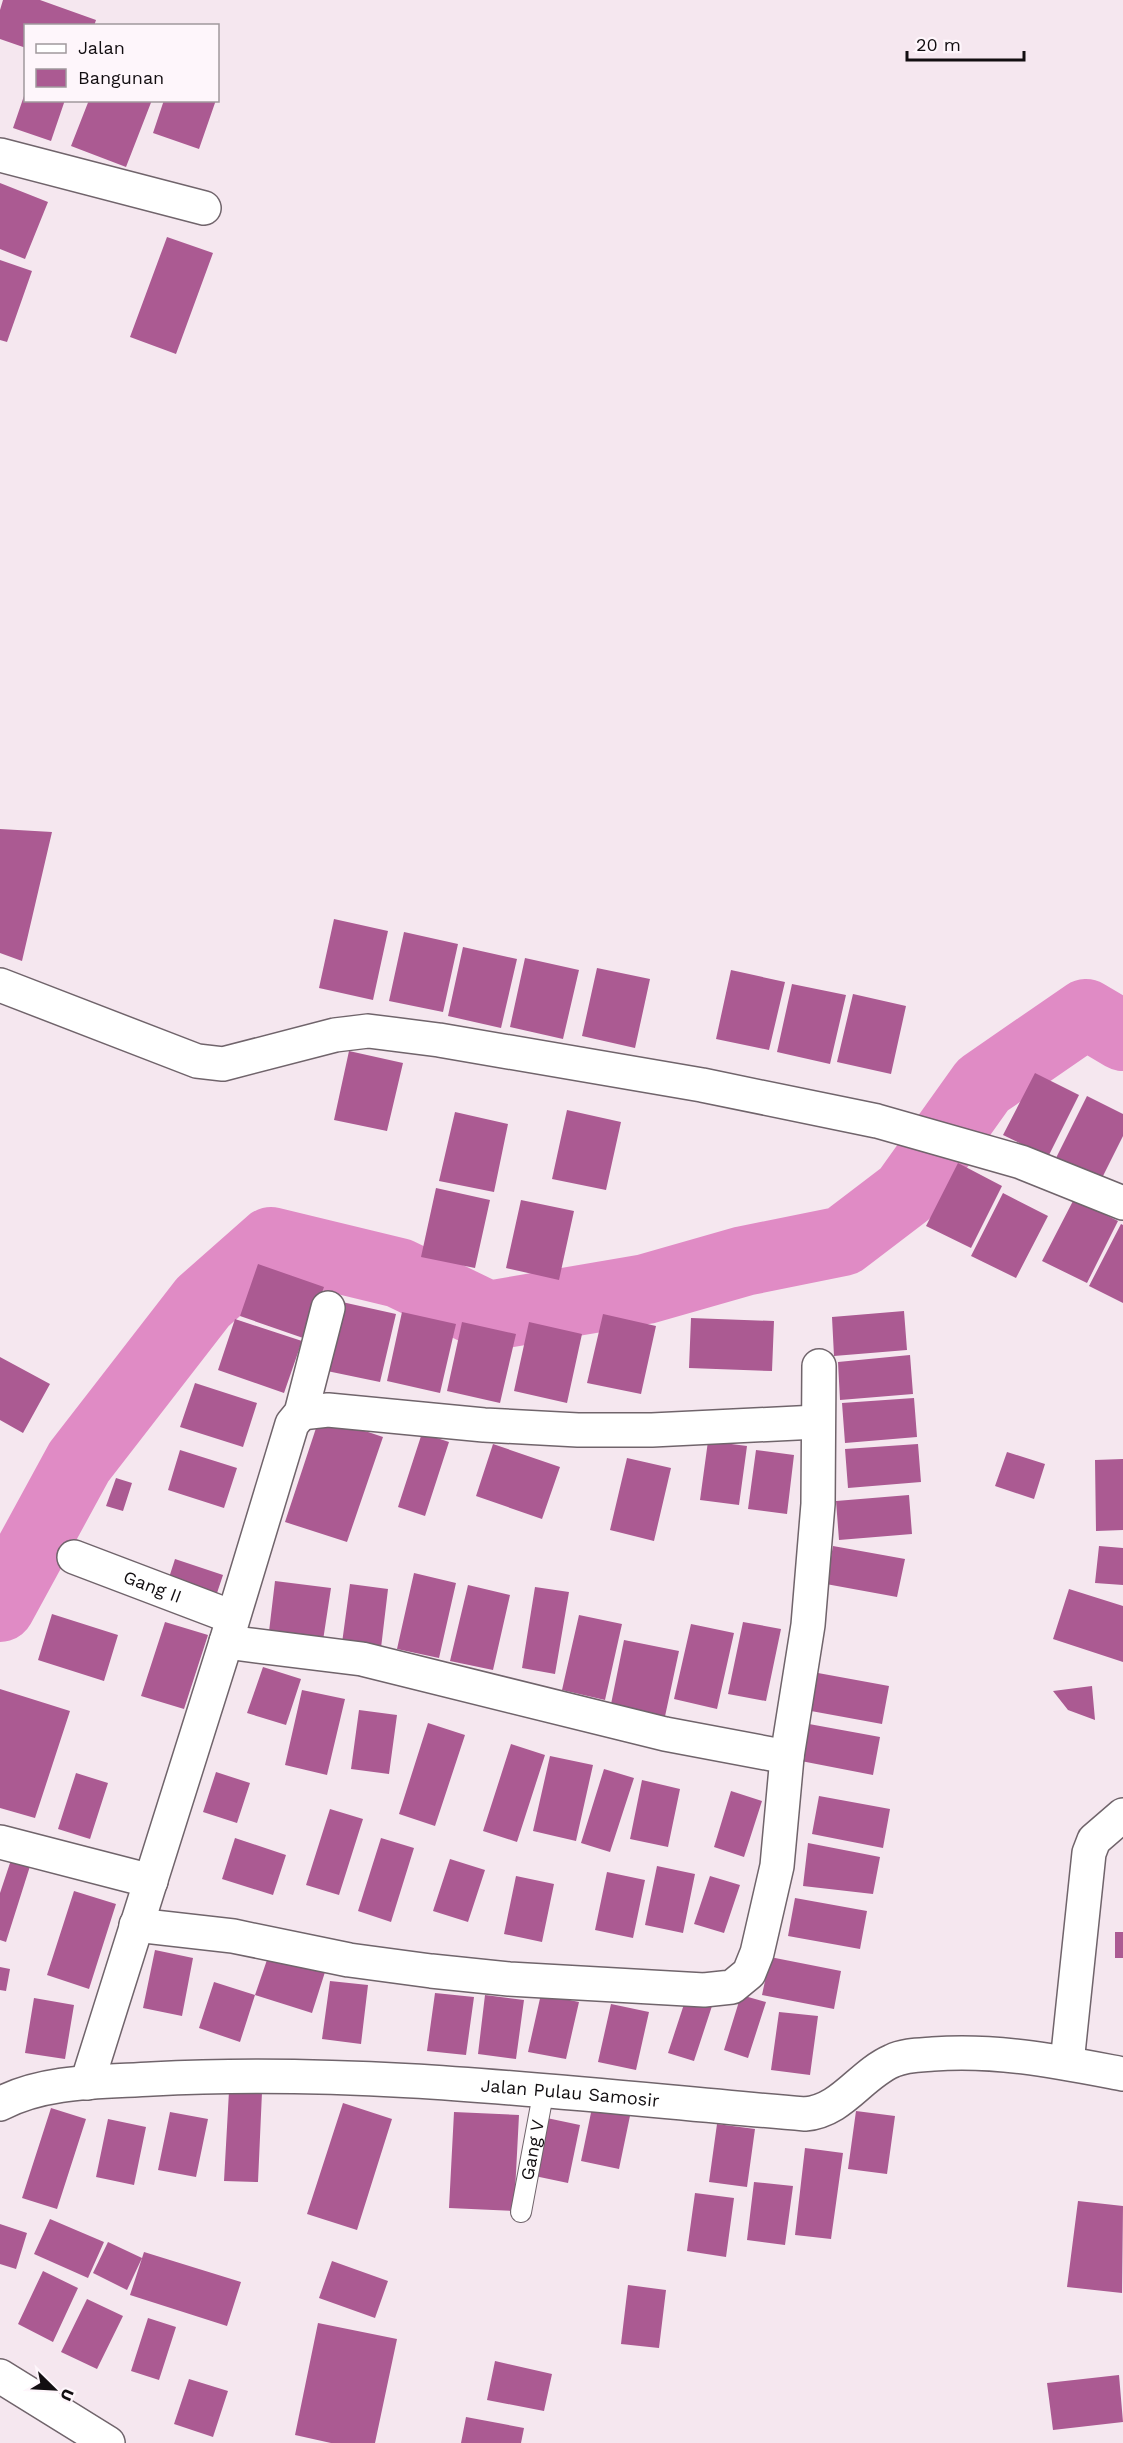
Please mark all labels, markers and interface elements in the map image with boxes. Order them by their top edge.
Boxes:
legend [24,24,219,102]
scale bar [907,24,1024,62]
text: 20 m [916,34,961,55]
text: Jalan [78,37,125,58]
text: Bangunan [78,67,164,88]
street label: Gang II [121,1566,185,1607]
street label: Jalan Pulau Samosir [480,2074,660,2111]
street label: Gang V [516,2118,548,2182]
north arrow [24,2359,84,2419]
text: U [56,2386,78,2404]

